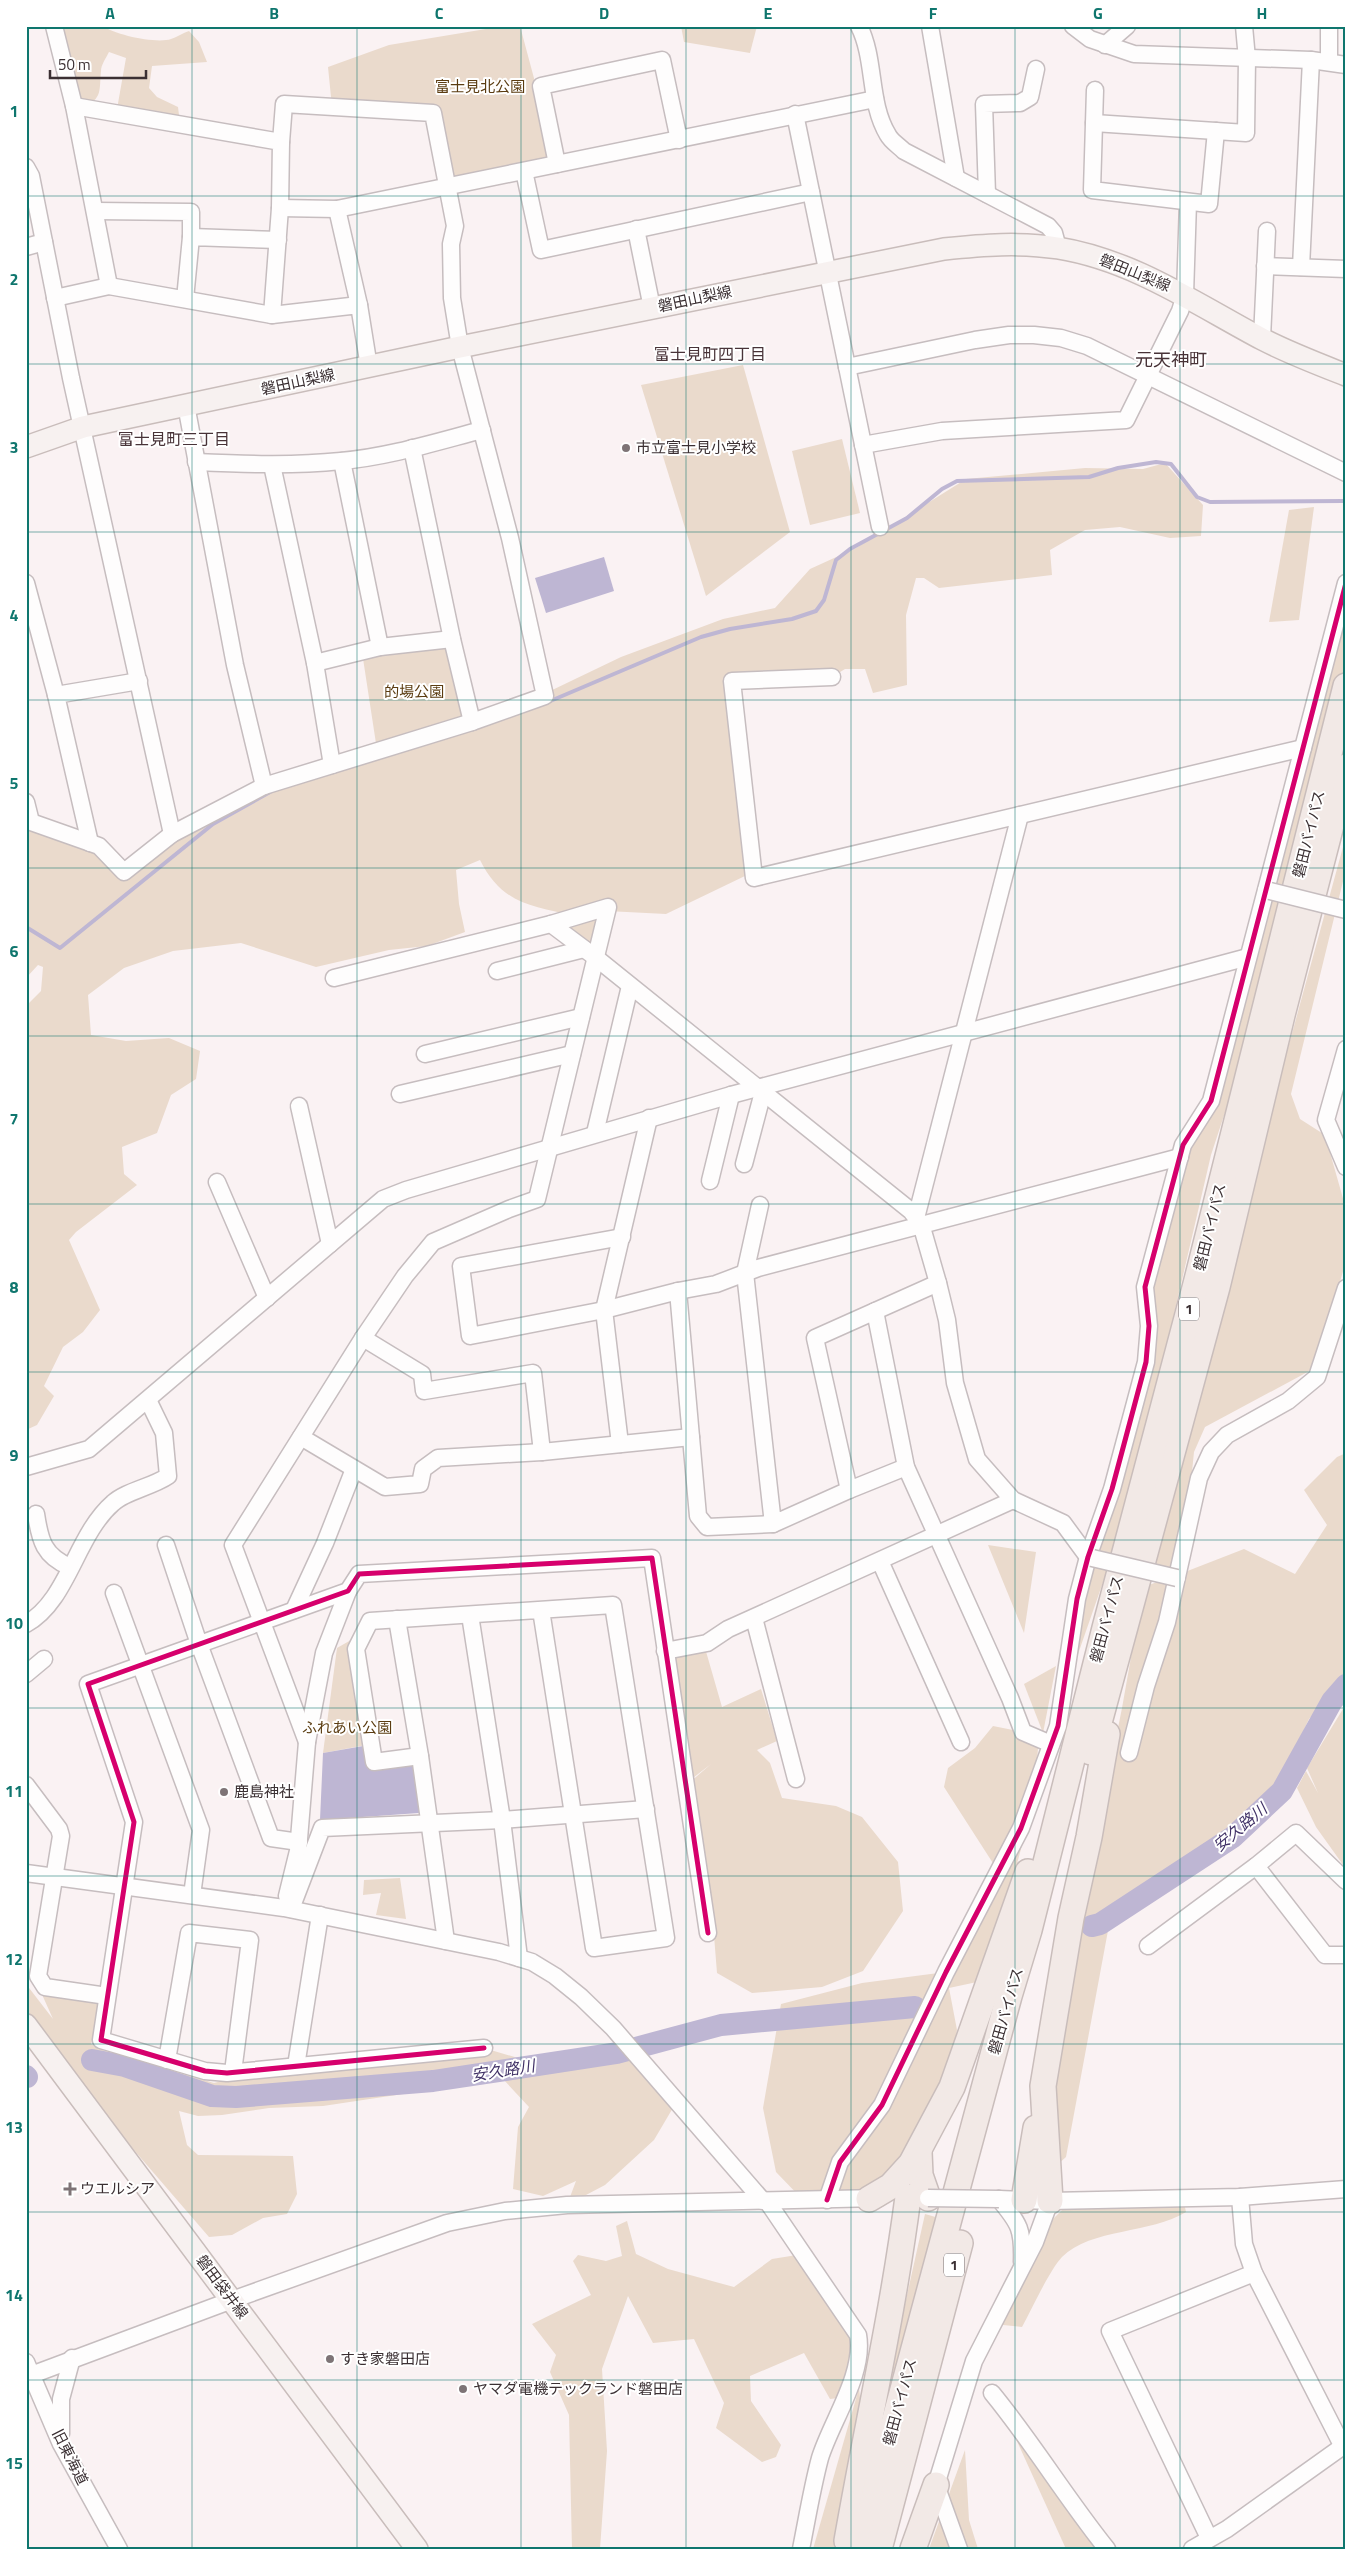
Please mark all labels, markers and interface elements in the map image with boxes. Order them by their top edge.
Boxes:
text: A [105,1,115,25]
text: B [269,1,279,25]
text: C [435,1,444,25]
text: D [599,1,609,25]
text: E [764,1,773,25]
text: F [929,1,938,25]
text: G [1093,1,1103,25]
text: H [1257,1,1267,25]
scale bar [50,48,146,80]
text: 50 m [58,53,91,76]
park label: 富士見北公園 [435,75,525,98]
text: 1 [10,99,18,123]
street label: 磐田山梨線 [1096,248,1174,297]
text: 2 [10,267,18,291]
street label: 磐田山梨線 [656,279,734,318]
district label: 富士見町四丁目 [654,342,766,366]
district label: 元天神町 [1135,346,1207,373]
street label: 磐田山梨線 [259,362,337,401]
district label: 富士見町三丁目 [118,427,230,451]
text: 3 [10,435,18,459]
place label: 市立富士見小学校 [636,436,756,459]
marker: 市立富士見小学校 [620,442,632,454]
text: 4 [10,603,19,627]
park label: 的場公園 [384,680,444,703]
text: 5 [10,771,19,795]
street label: 磐田バイパス [1287,788,1331,880]
text: 6 [10,939,19,963]
text: 7 [10,1107,18,1131]
street label: 磐田バイパス [1188,1181,1232,1273]
text: 8 [10,1275,19,1299]
road number: 1 [1179,1298,1199,1320]
text: 9 [10,1443,19,1467]
street label: 磐田バイパス [1084,1573,1129,1665]
text: 10 [5,1611,23,1635]
park label: ふれあい公園 [302,1716,392,1739]
text: 11 [5,1779,23,1803]
place label: 鹿島神社 [234,1780,294,1803]
marker: 鹿島神社 [218,1786,230,1798]
water label: 安久路川 [1208,1796,1274,1857]
text: 12 [5,1947,23,1971]
street label: 磐田バイパス [982,1965,1029,2057]
water label: 安久路川 [470,2053,538,2087]
text: 13 [5,2115,23,2139]
place label: ウエルシア [80,2177,155,2200]
marker: ウエルシア [64,2183,76,2195]
street label: 磐田袋井線 [191,2250,254,2324]
road number: 1 [944,2254,964,2276]
text: 14 [5,2283,23,2307]
place label: すき家磐田店 [340,2347,430,2370]
marker: すき家磐田店 [324,2353,336,2365]
street label: 磐田バイパス [877,2356,922,2448]
place label: ヤマダ電機テックランド磐田店 [473,2377,683,2400]
marker: ヤマダ電機テックランド磐田店 [457,2383,469,2395]
street label: 旧東海道 [47,2425,94,2489]
text: 15 [5,2451,23,2475]

